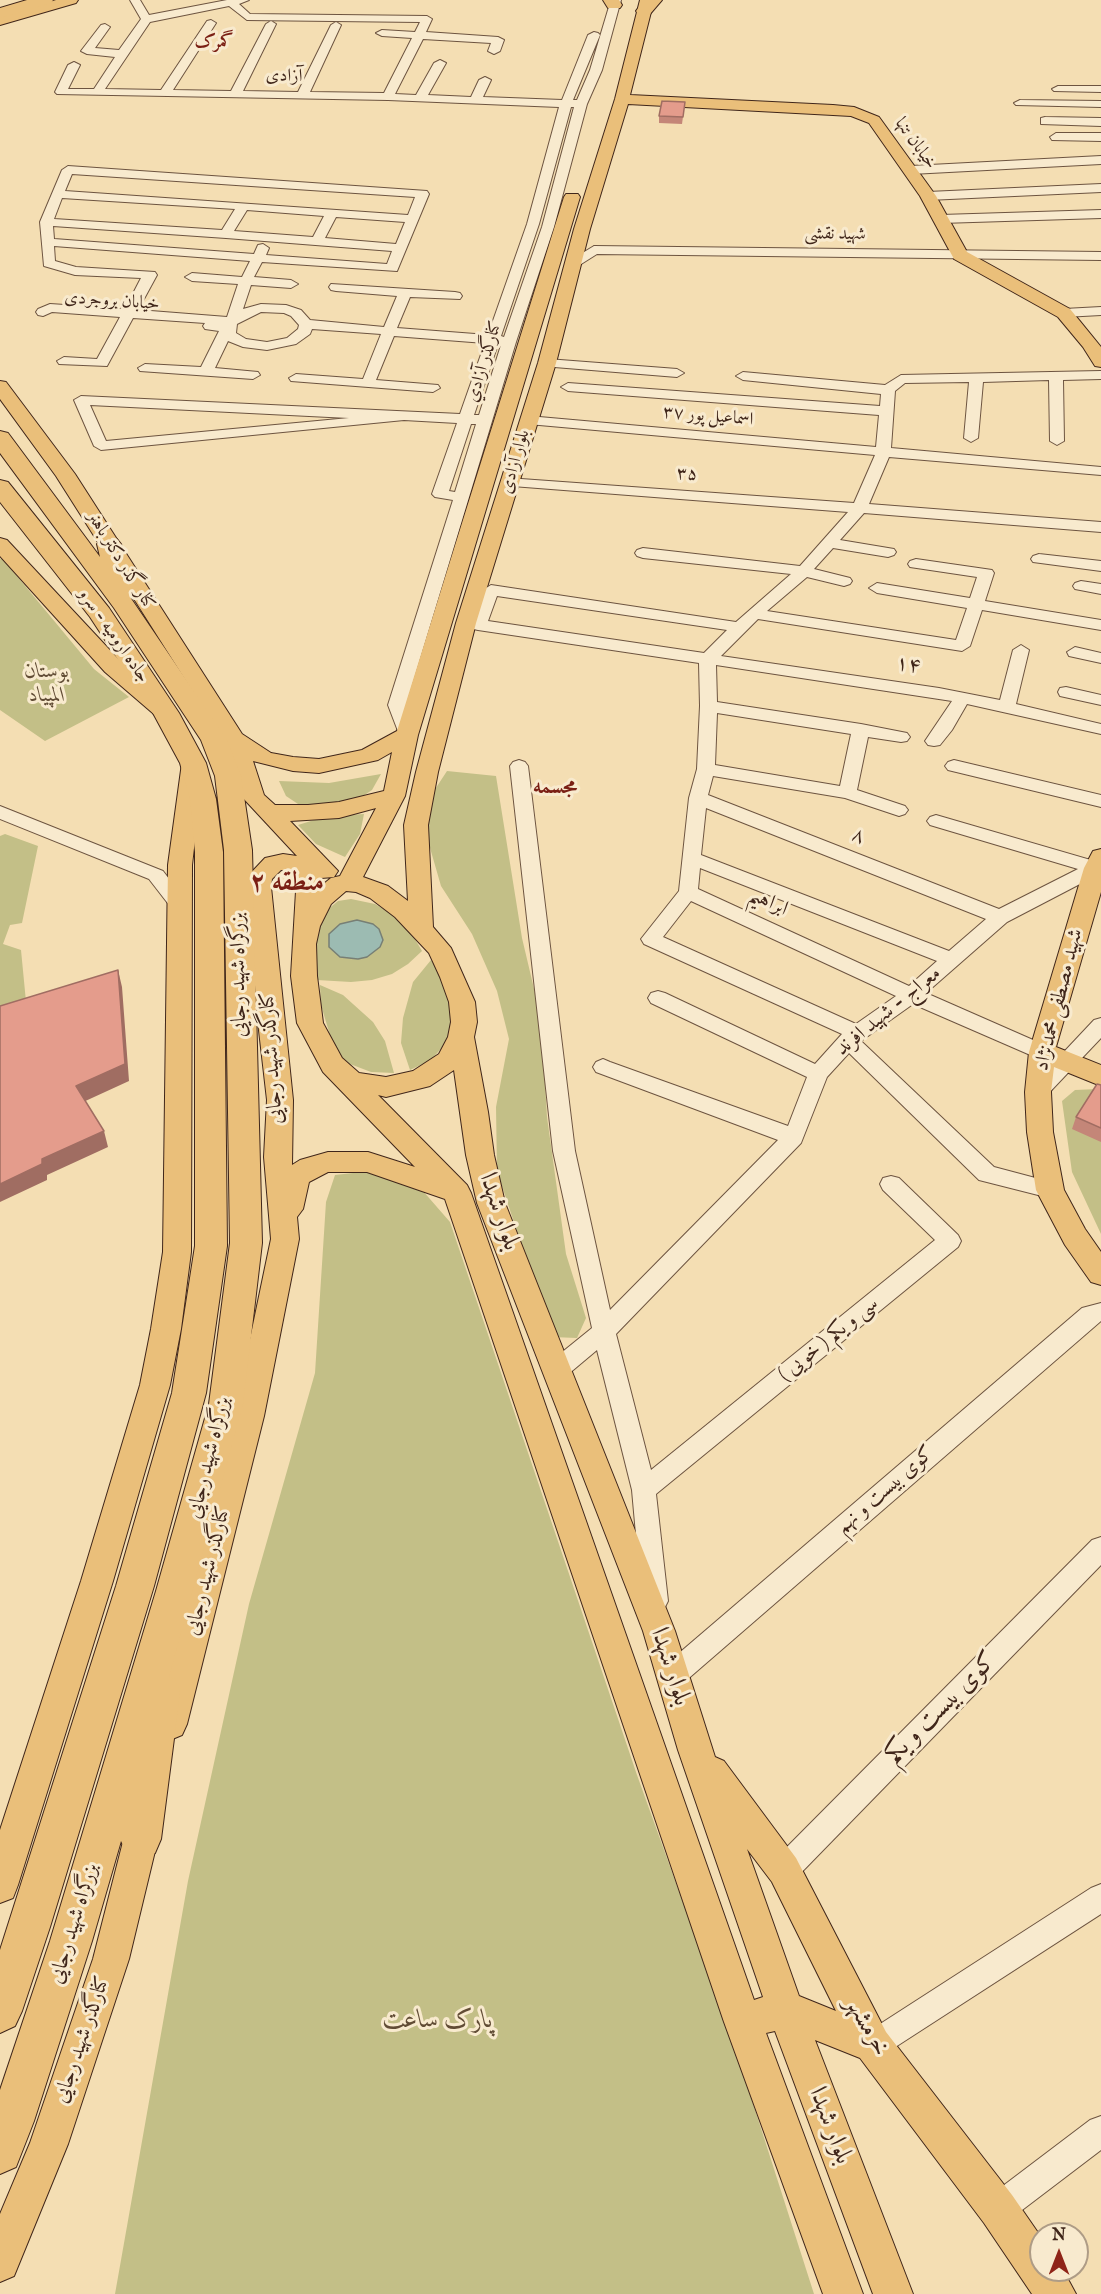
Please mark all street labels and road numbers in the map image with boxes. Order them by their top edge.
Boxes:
street label: آزادی [265,66,303,88]
street label: خیابان تنها [889,114,941,174]
street label: شهید نقشی [804,224,866,246]
street label: خیابان بروجردی [64,288,160,316]
street label: کنارگذر آزادي [462,319,508,405]
street label: اسماعیل پور ۳۷ [662,402,754,432]
street label: بلوار آزادی [497,427,535,497]
street label: ۳۵ [676,463,698,487]
street label: کنار گذر دکتر باهنر [81,508,159,614]
street label: جاده ارومیه - سرو [73,585,153,687]
street label: ۱۴ [894,652,922,680]
street label: ۸ [848,823,868,851]
street label: ابراهیم [744,883,792,923]
street label: بزرگراه شهید رجایی [226,912,254,1038]
street label: شهید مصطفی محمدنژاد [1030,926,1090,1074]
street label: معراج - شهید افرند [831,962,947,1062]
street label: کنارگذر شهید رجایی [256,991,290,1125]
street label: بلوار شهدا [470,1169,526,1255]
street label: سی و یکم ( خویی ) [774,1292,884,1388]
street label: بزرگراه شهید رجایی [183,1395,237,1521]
street label: کوی بیست و نهم [832,1442,940,1540]
street label: کنارگذر شهید رجایی [181,1504,237,1638]
street label: بلوار شهدا [642,1624,696,1710]
street label: کوی بیست و یکم [879,1646,1005,1772]
street label: بزرگراه شهید رجایی [45,1861,105,1987]
street label: کنارگذر شهید رجایی [50,1973,116,2107]
street label: خرمشهر [837,1992,895,2062]
street label: بلوار شهدا [800,2083,858,2169]

